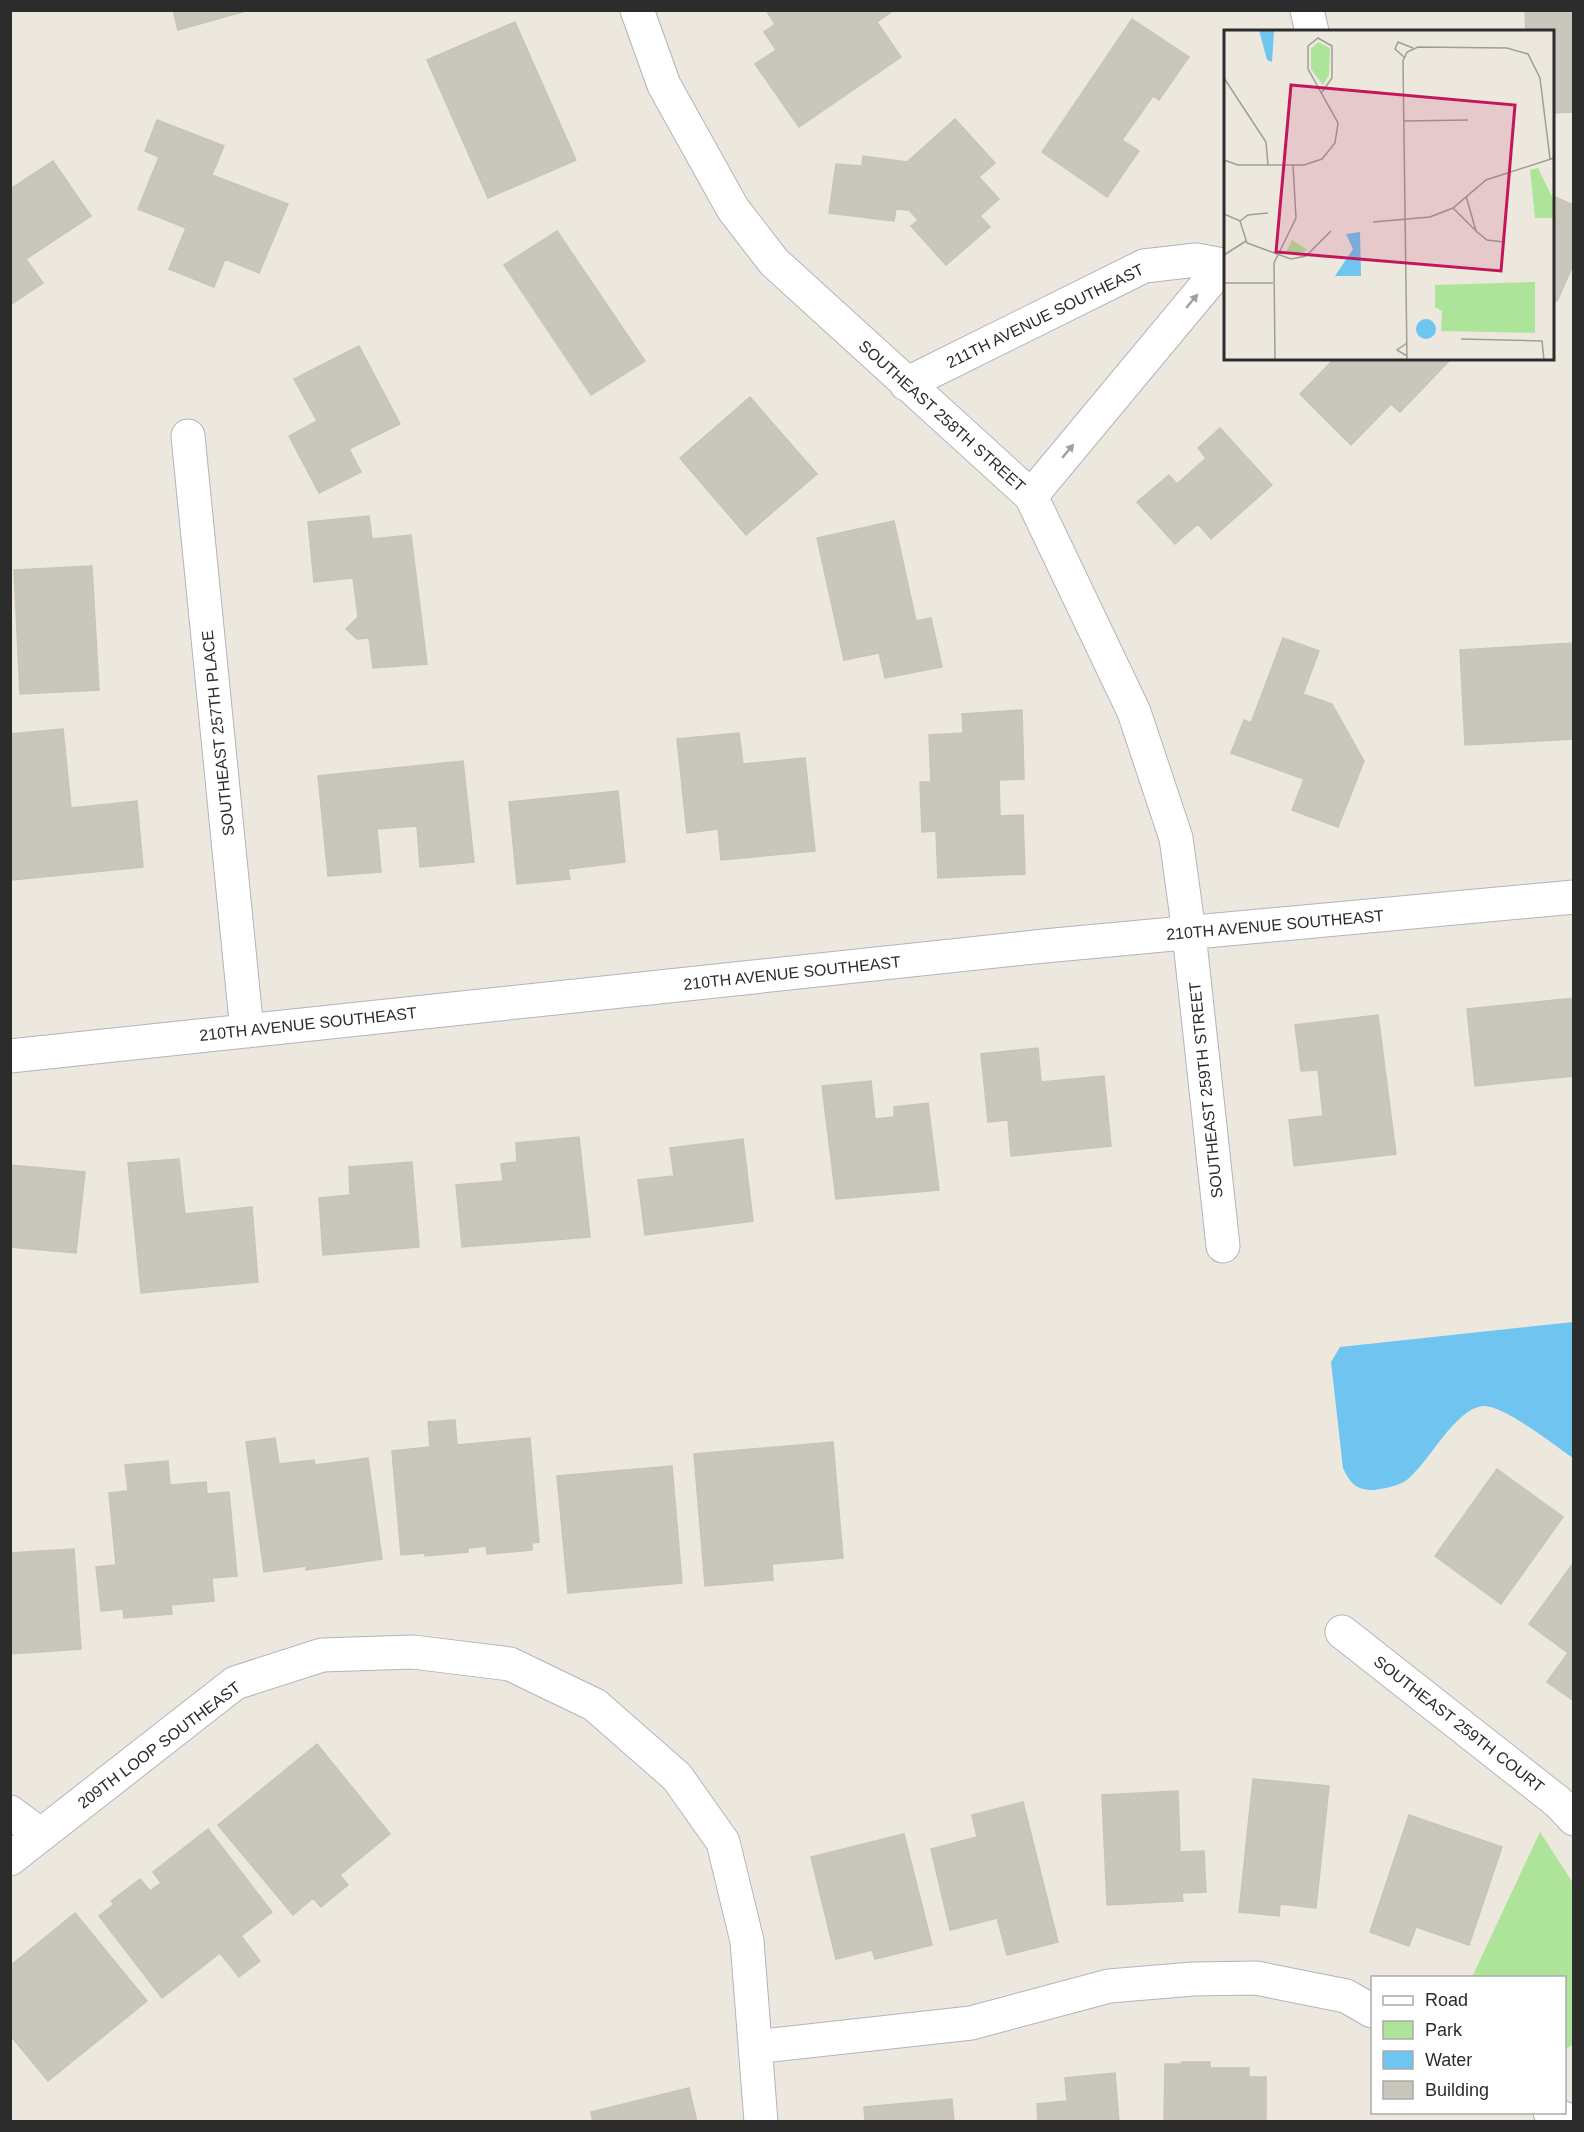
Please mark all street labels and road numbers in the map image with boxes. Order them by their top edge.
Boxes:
street label: 211TH AVENUE SOUTHEAST [944,261,1147,371]
street label: SOUTHEAST 258TH STREET [855,337,1029,495]
street label: SOUTHEAST 257TH PLACE [199,629,237,837]
street label: 210TH AVENUE SOUTHEAST [1165,907,1385,943]
street label: 210TH AVENUE SOUTHEAST [682,953,902,993]
street label: SOUTHEAST 259TH STREET [1186,981,1226,1199]
street label: 210TH AVENUE SOUTHEAST [198,1004,418,1044]
street label: SOUTHEAST 259TH COURT [1371,1652,1548,1796]
street label: 209TH LOOP SOUTHEAST [74,1678,244,1812]

